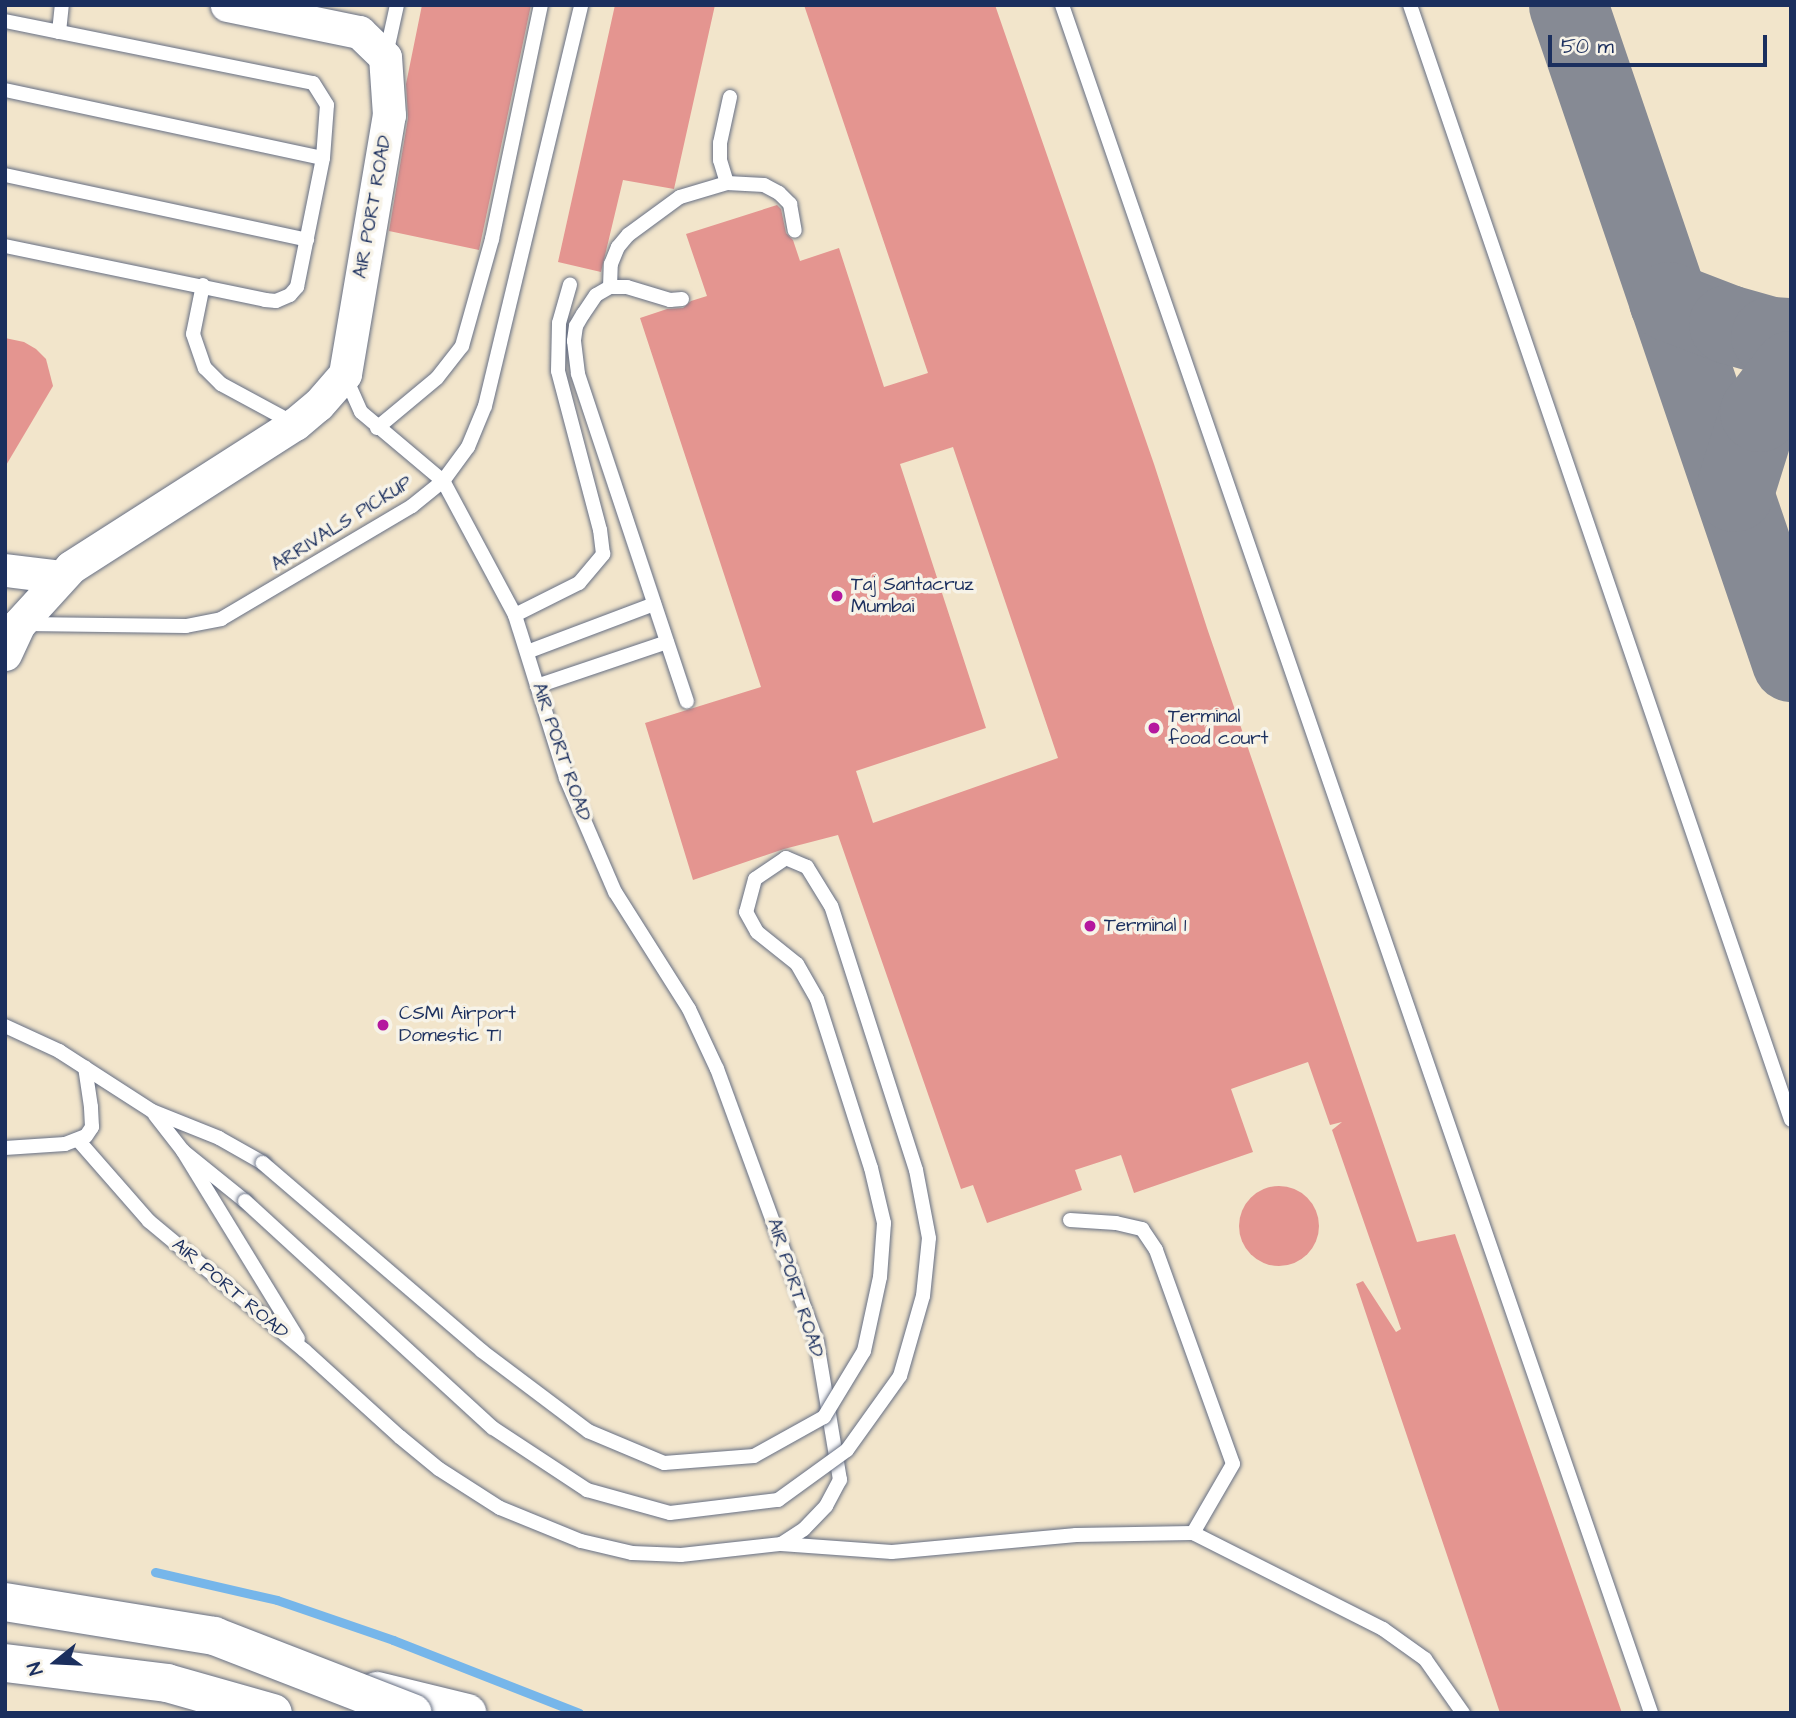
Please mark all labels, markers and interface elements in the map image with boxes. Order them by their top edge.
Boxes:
scale bar [1551,21,1770,65]
text: 50 m [1561,32,1614,61]
street label: AIR PORT ROAD [349,134,397,280]
street label: ARRIVALS PICKUP [267,471,417,577]
place label: Taj Santacruz Mumbai [851,574,974,618]
marker: Taj Santacruz Mumbai [829,588,845,604]
street label: AIR PORT ROAD [527,680,595,824]
place label: Terminal food court [1168,706,1269,750]
marker: Terminal food court [1146,720,1162,736]
place label: Terminal 1 [1104,915,1186,937]
marker: Terminal 1 [1082,918,1098,934]
place label: CSMI Airport Domestic T1 [399,1003,516,1047]
marker: CSMI Airport Domestic T1 [373,1015,393,1035]
street label: AIR PORT ROAD [762,1216,828,1360]
street label: AIR PORT ROAD [167,1234,293,1344]
north arrow [21,1627,91,1697]
text: N [21,1659,50,1678]

